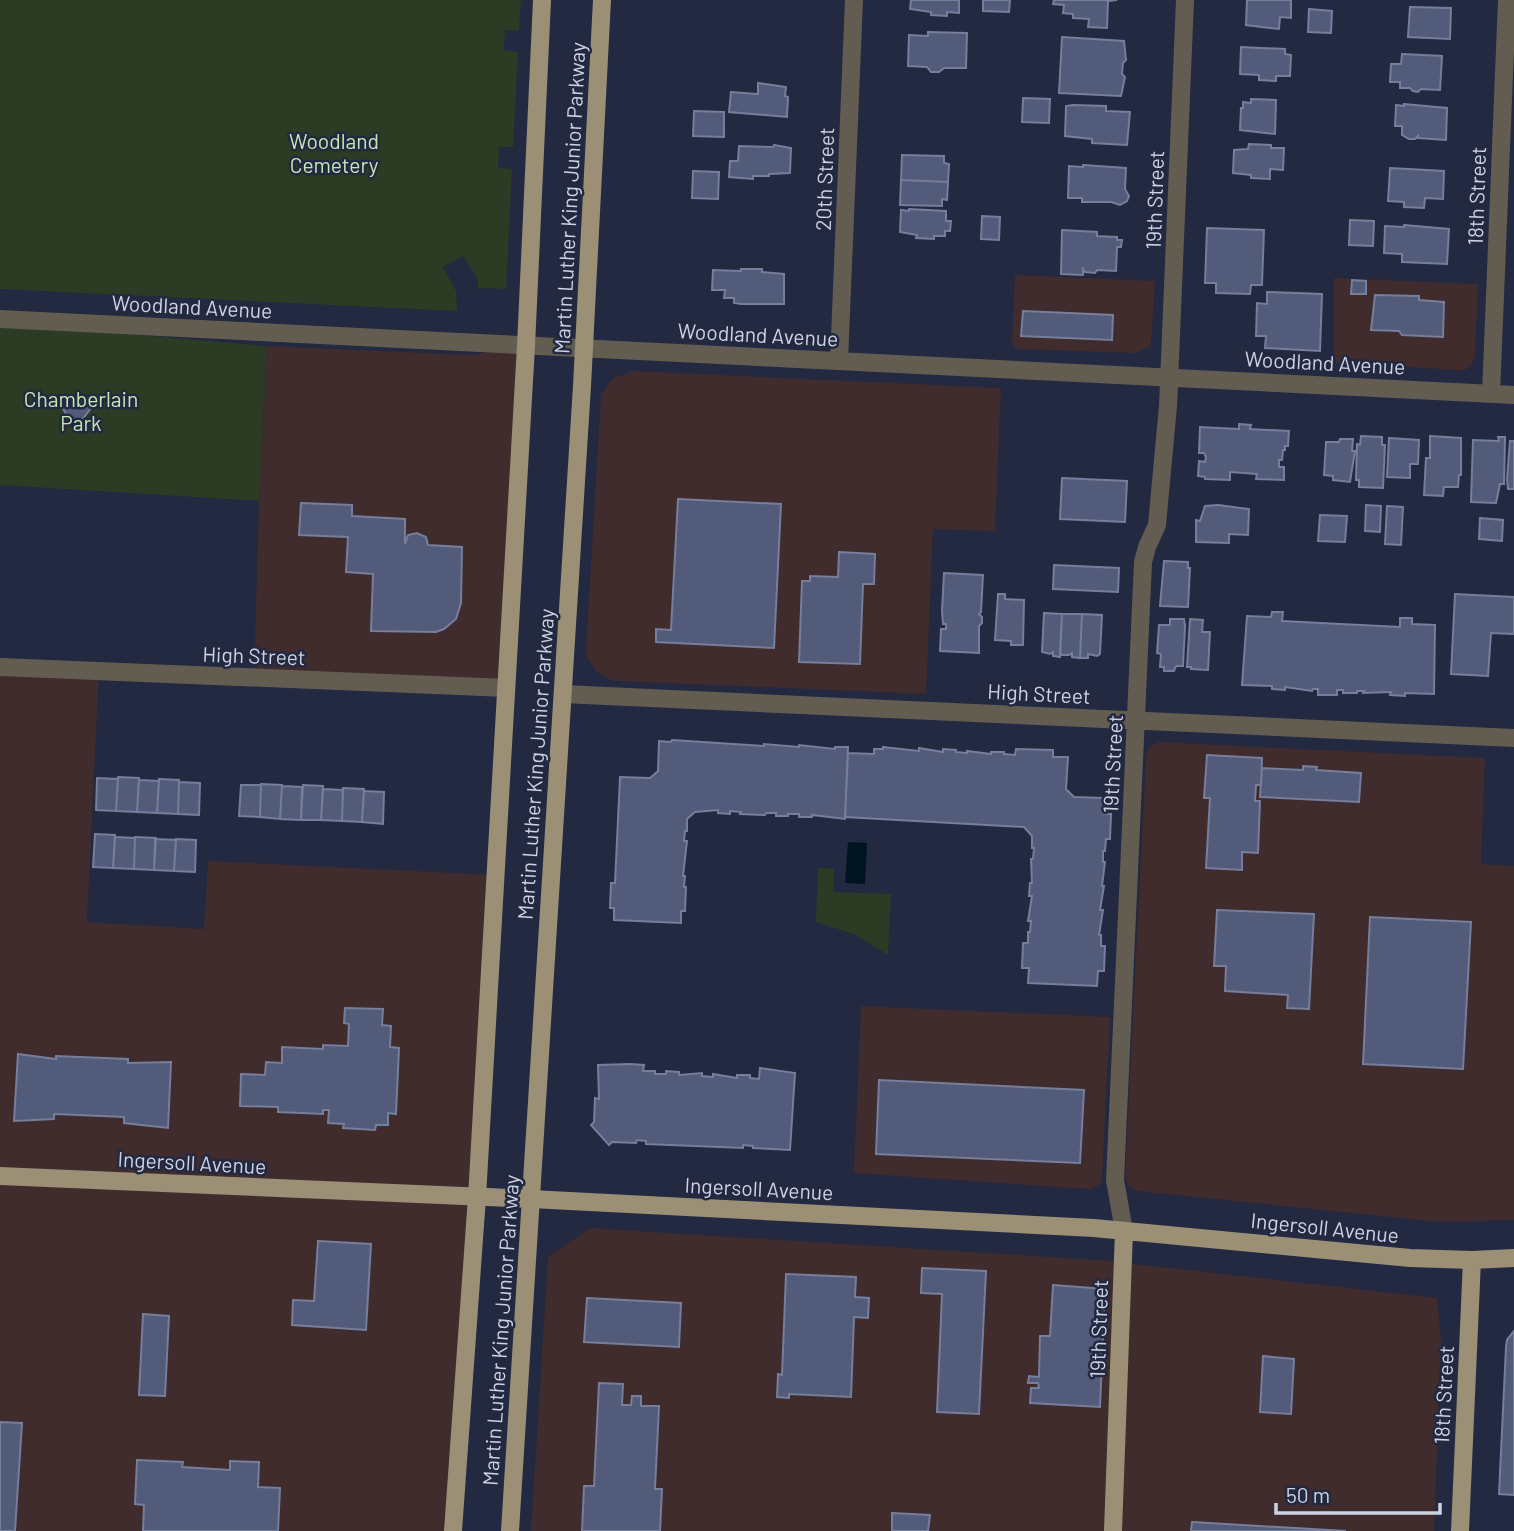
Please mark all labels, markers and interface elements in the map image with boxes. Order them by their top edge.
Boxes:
street label: Martin Luther King Junior Parkway [548,41,590,354]
street label: 20th Street [810,127,838,231]
park label: Woodland Cemetery [289,128,379,177]
street label: 18th Street [1462,146,1490,246]
street label: 19th Street [1140,150,1168,250]
street label: Woodland Avenue [111,289,273,323]
street label: Woodland Avenue [677,317,839,351]
street label: Woodland Avenue [1244,345,1406,379]
park label: Chamberlain Park [24,386,138,435]
street label: Martin Luther King Junior Parkway [512,607,558,920]
street label: High Street [202,641,306,669]
street label: High Street [987,678,1091,708]
street label: 19th Street [1097,714,1127,814]
street label: Ingersoll Avenue [117,1146,267,1178]
street label: Ingersoll Avenue [684,1172,834,1204]
street label: Martin Luther King Junior Parkway [477,1173,523,1486]
street label: Ingersoll Avenue [1250,1207,1400,1247]
street label: 19th Street [1084,1279,1112,1379]
street label: 18th Street [1428,1345,1458,1445]
scale bar [1276,1472,1440,1516]
text: 50 m [1286,1482,1330,1507]

